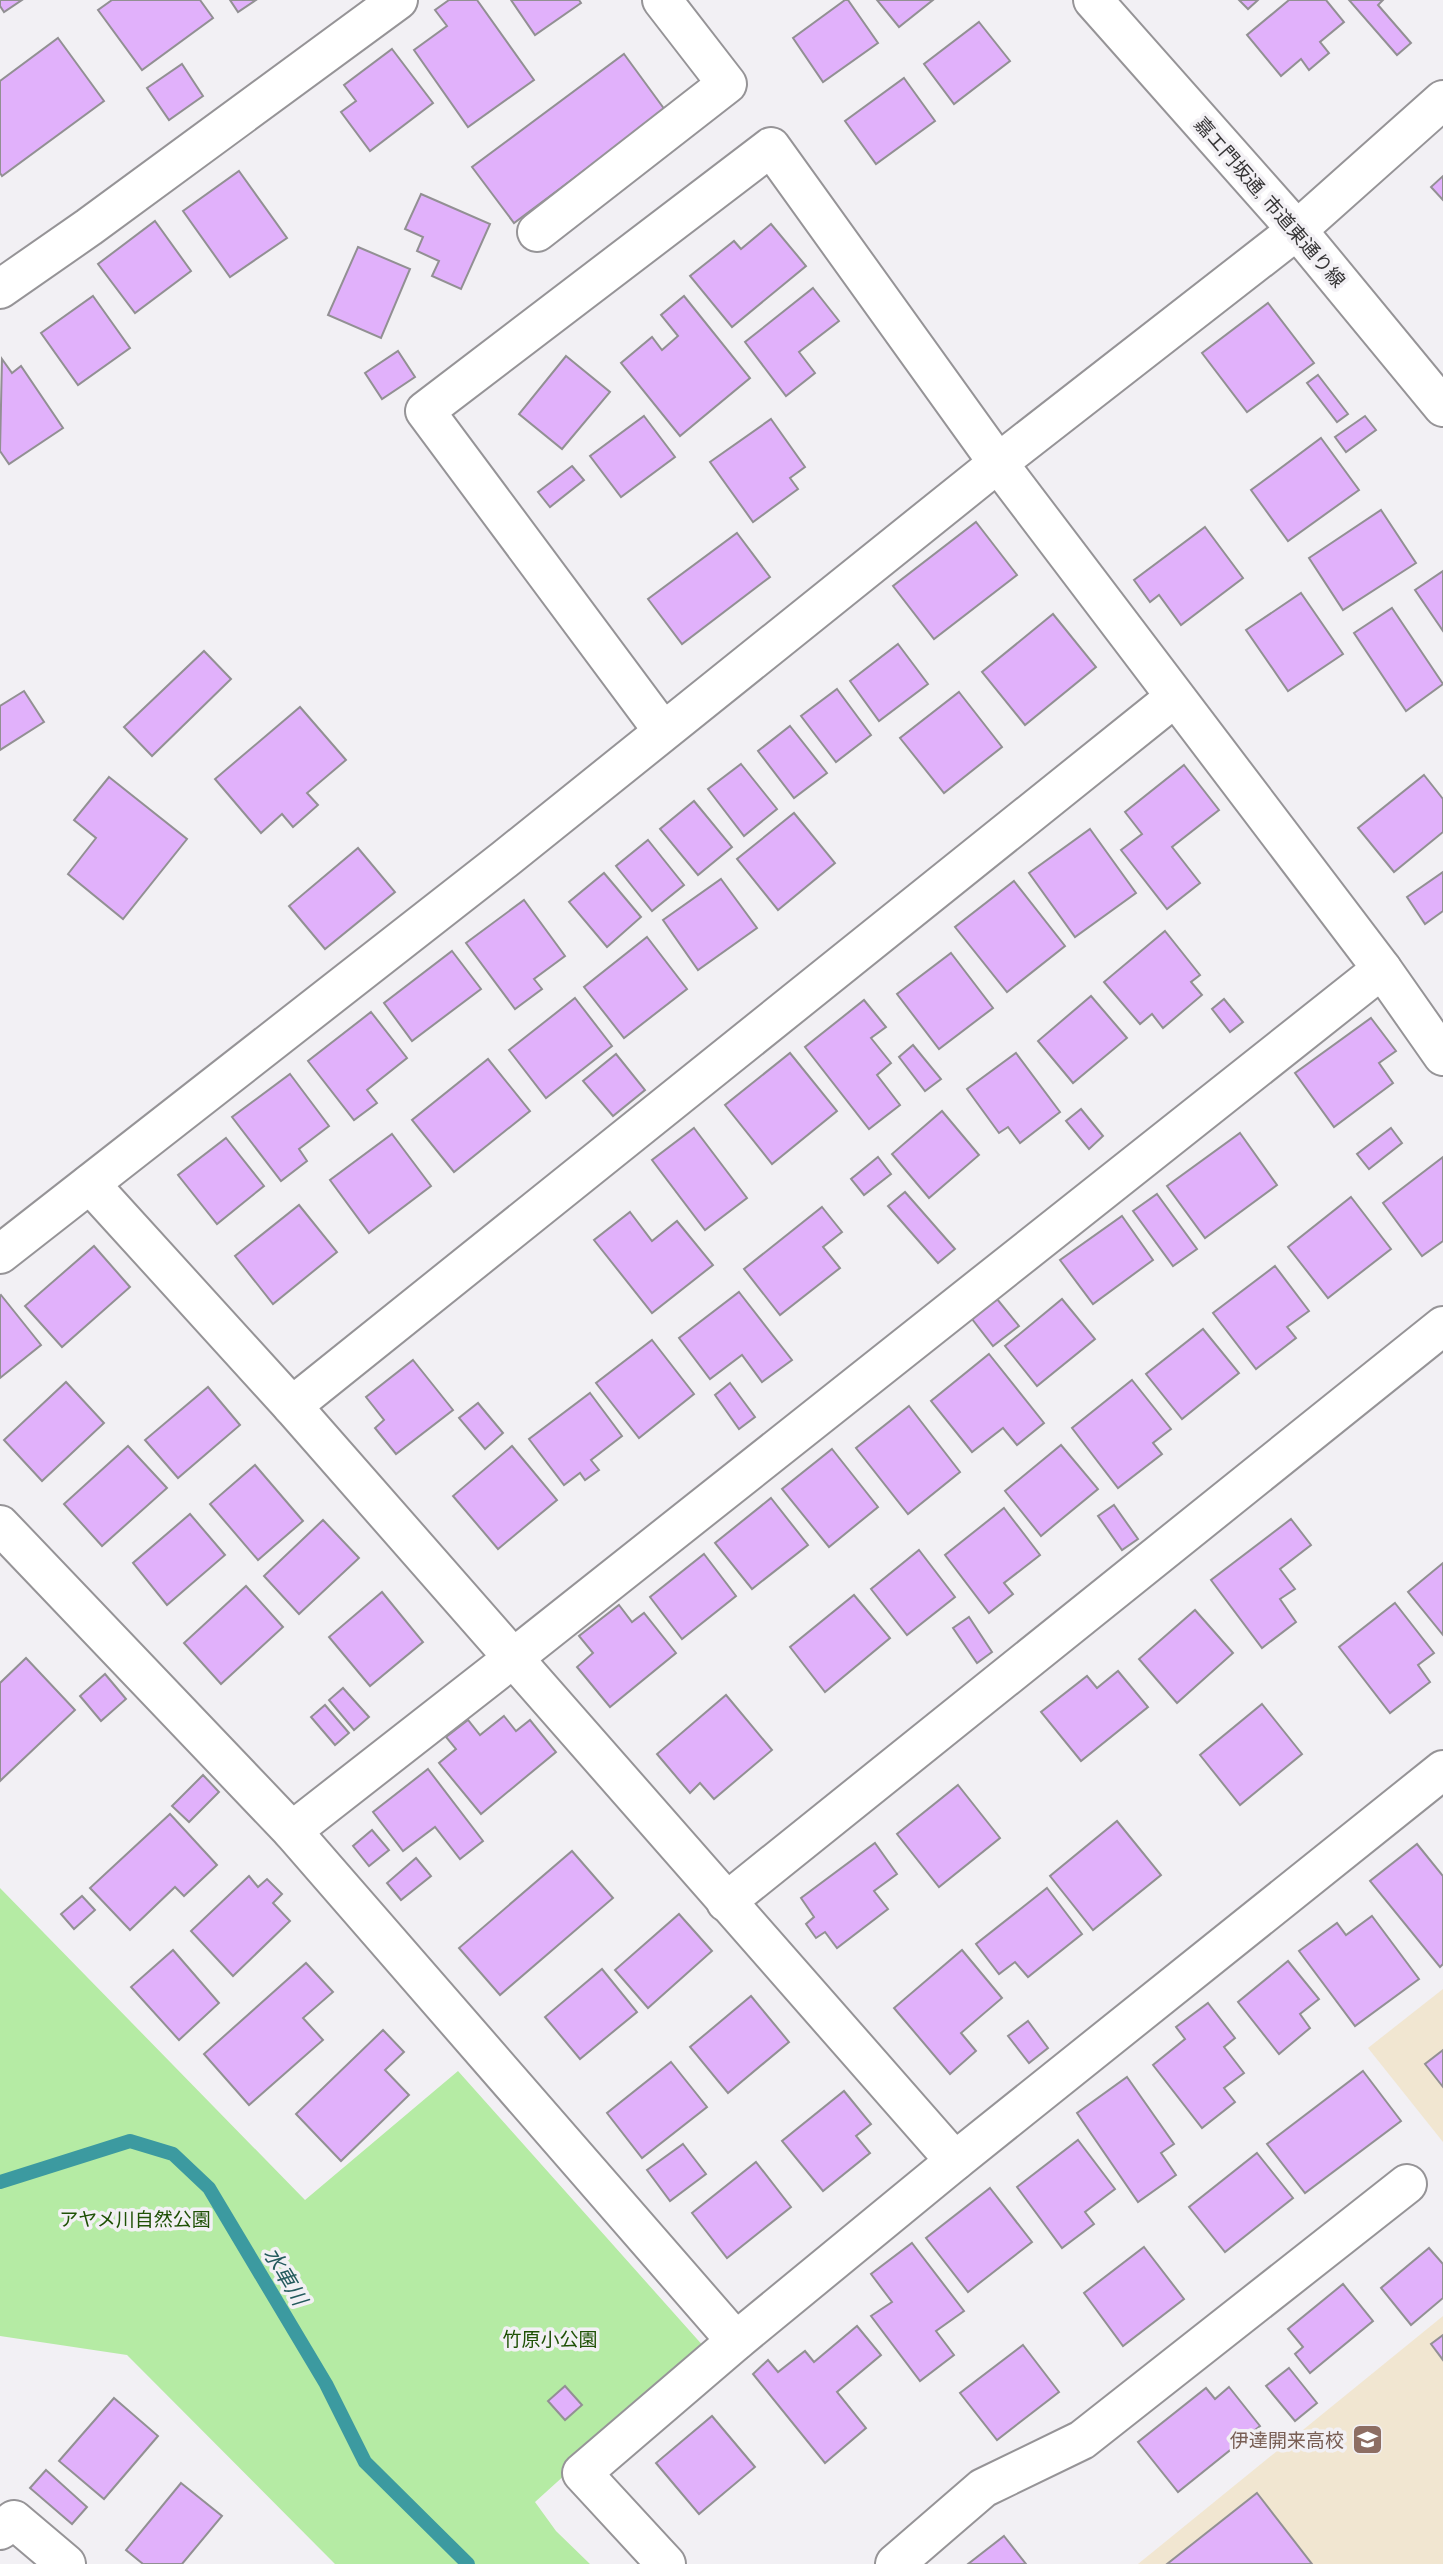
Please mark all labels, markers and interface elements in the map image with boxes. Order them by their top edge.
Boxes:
street label: 嘉エ門坂通, 市道東通り線 [1189,112,1351,292]
park label: アヤメ川自然公園 [59,2207,211,2231]
water label: 水車川 [259,2242,314,2311]
park label: 竹原小公園 [502,2327,598,2351]
school or university icon: 伊達開来高校 [1350,2423,1384,2457]
place label: 伊達開来高校 [1230,2428,1344,2452]

